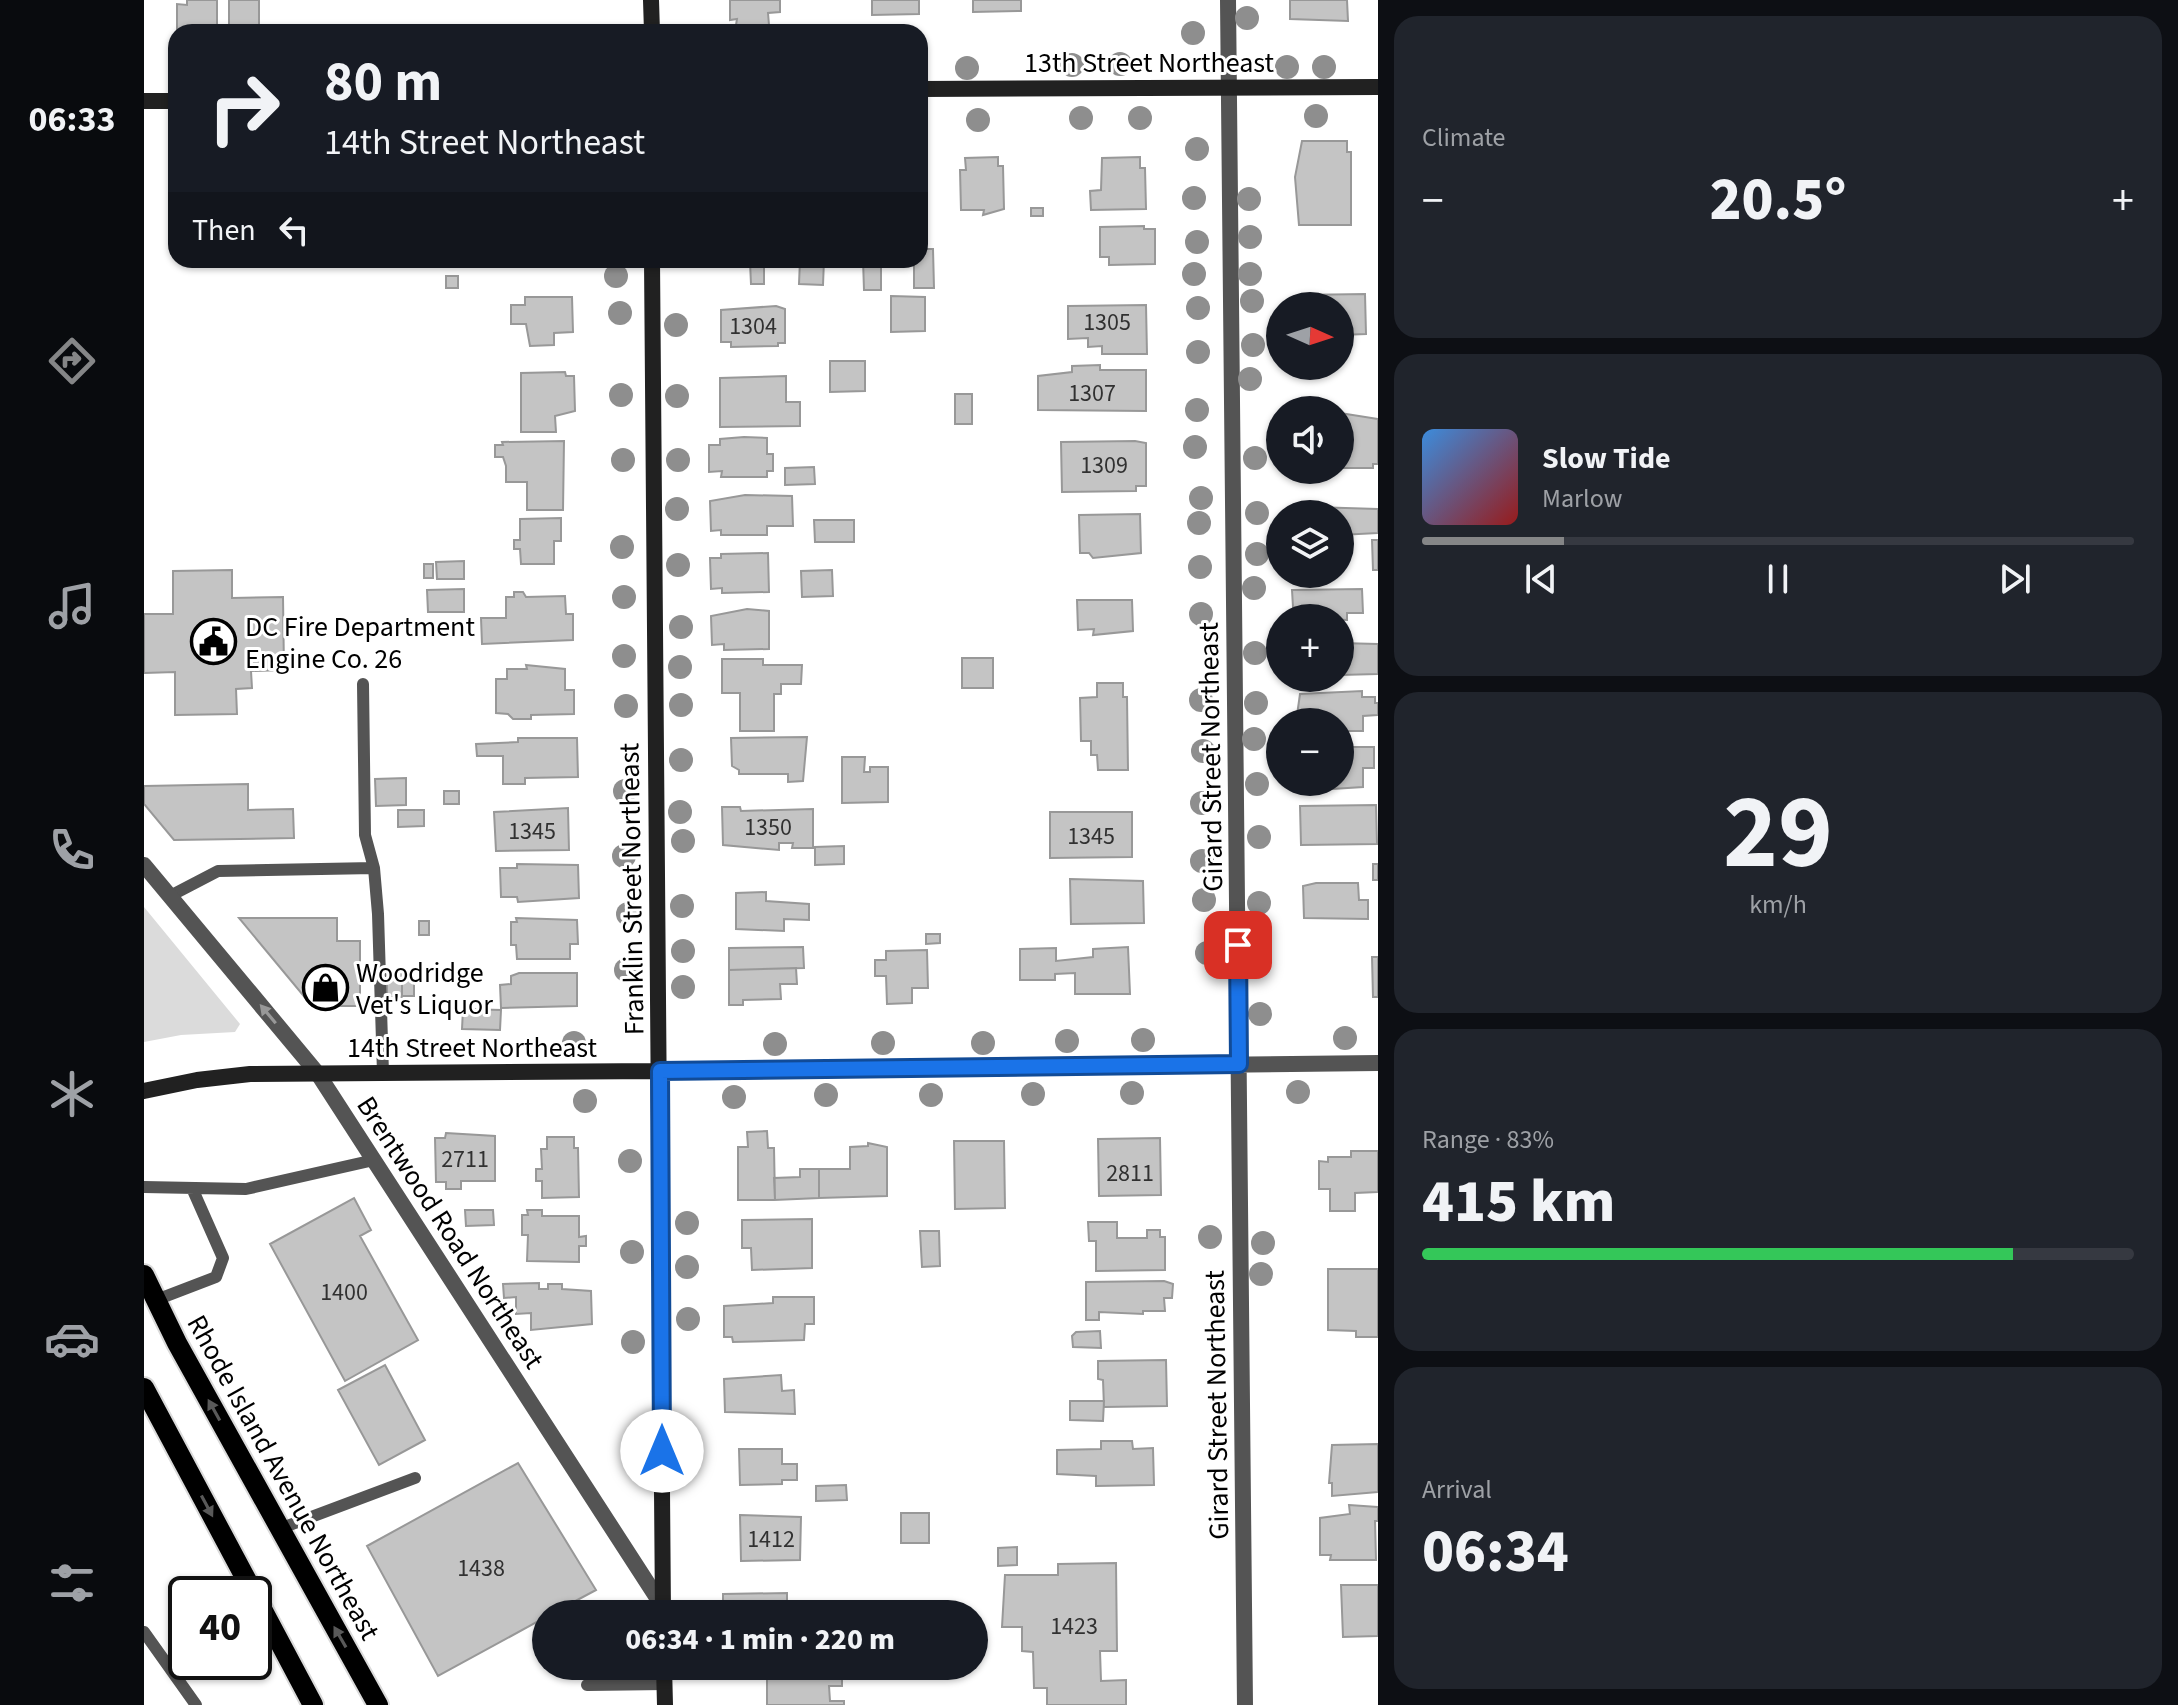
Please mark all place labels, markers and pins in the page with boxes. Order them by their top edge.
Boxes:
place label: DC Fire Department Engine Co. 26 [245,607,475,679]
public building icon: DC Fire Department Engine Co. 26 [190,618,238,666]
pin [1204,911,1272,979]
place label: Woodridge Vet's Liquor [356,953,493,1025]
shop icon: Woodridge Vet's Liquor [301,964,349,1012]

